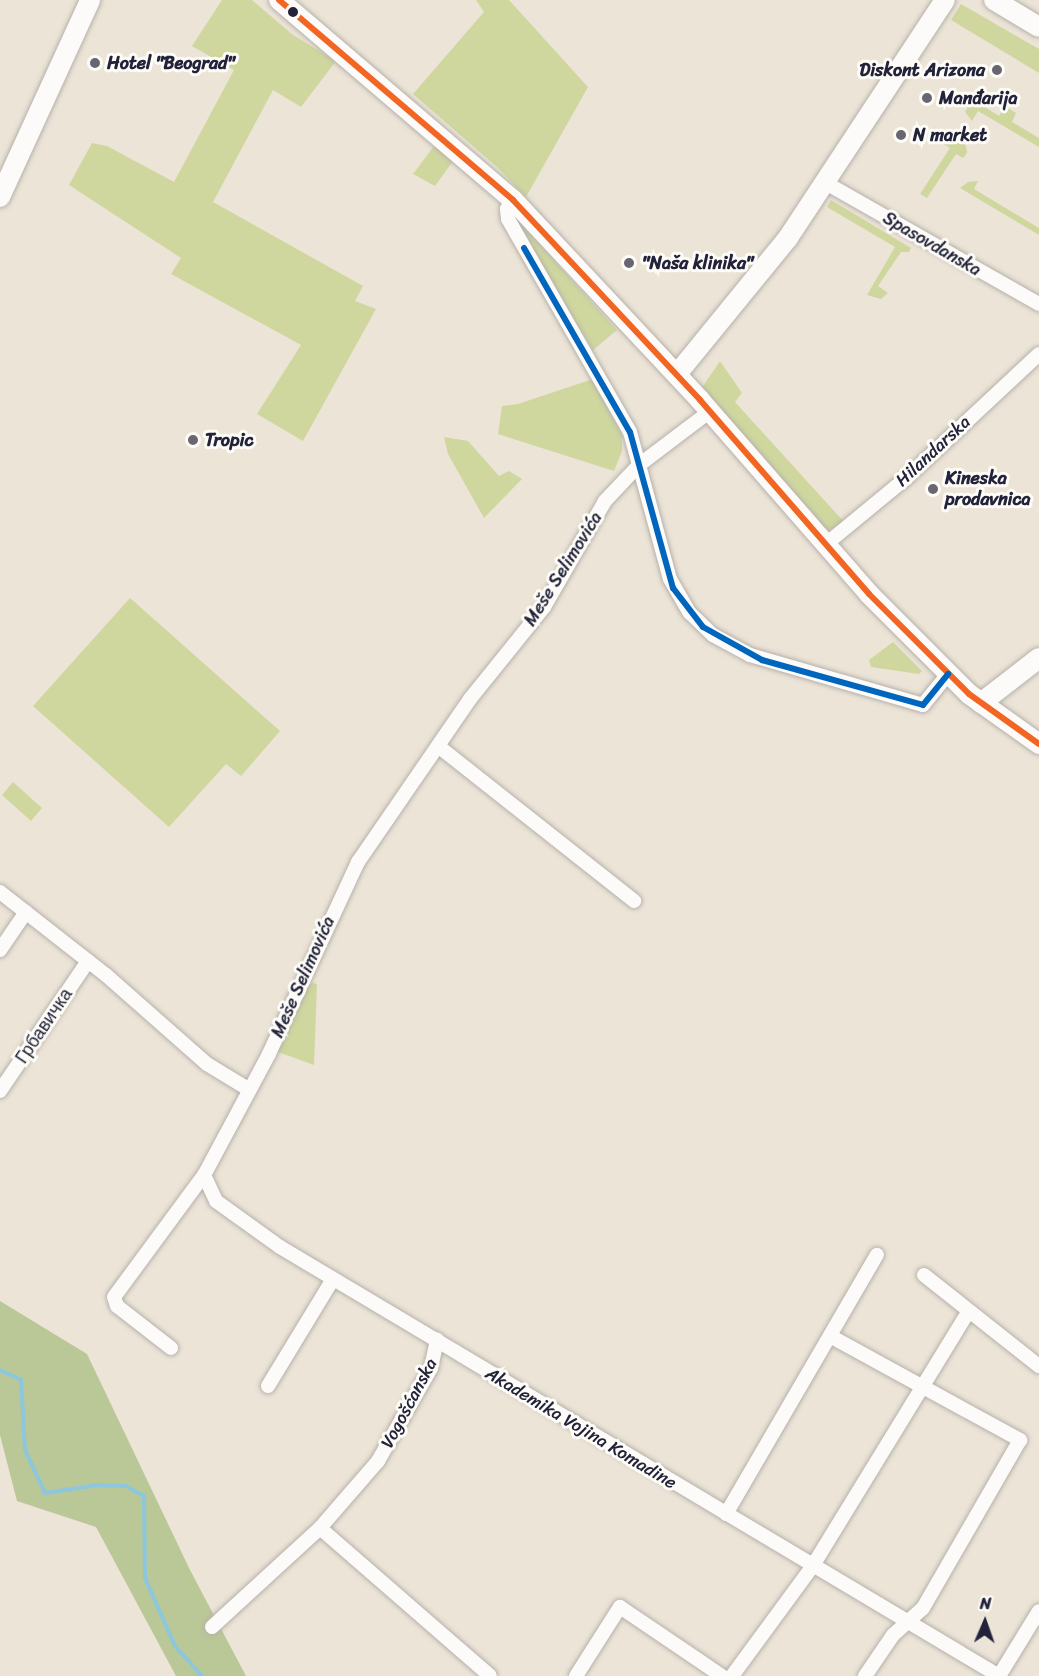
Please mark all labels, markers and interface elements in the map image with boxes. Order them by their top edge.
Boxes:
unlabelled marker [287,6,299,18]
place label: Hotel "Beograd" [107,52,235,74]
marker: Hotel "Beograd" [88,56,102,70]
place label: Diskont Arizona [859,59,985,81]
marker: Diskont Arizona [990,63,1004,77]
place label: Manđarija [939,87,1018,109]
marker: Manđarija [920,91,934,105]
place label: N market [913,124,987,146]
marker: N market [894,128,908,142]
street label: Spasovdanska [879,207,985,281]
place label: "Naša klinika" [642,252,753,274]
marker: "Naša klinika" [620,254,638,272]
street label: Hilandarska [891,411,975,491]
place label: Tropic [205,429,253,451]
marker: Tropic [186,433,200,447]
place label: Kineska prodavnica [945,468,1031,510]
marker: Kineska prodavnica [926,482,940,496]
street label: Meše Selimovića [519,508,607,630]
street label: Meše Selimovića [267,913,339,1041]
street label: Грбавичка [11,984,77,1068]
street label: Vogošćanska [376,1354,442,1452]
street label: Akademika Vojina Komadine [481,1362,681,1494]
text: N [980,1589,992,1618]
north arrow [955,1592,1015,1652]

